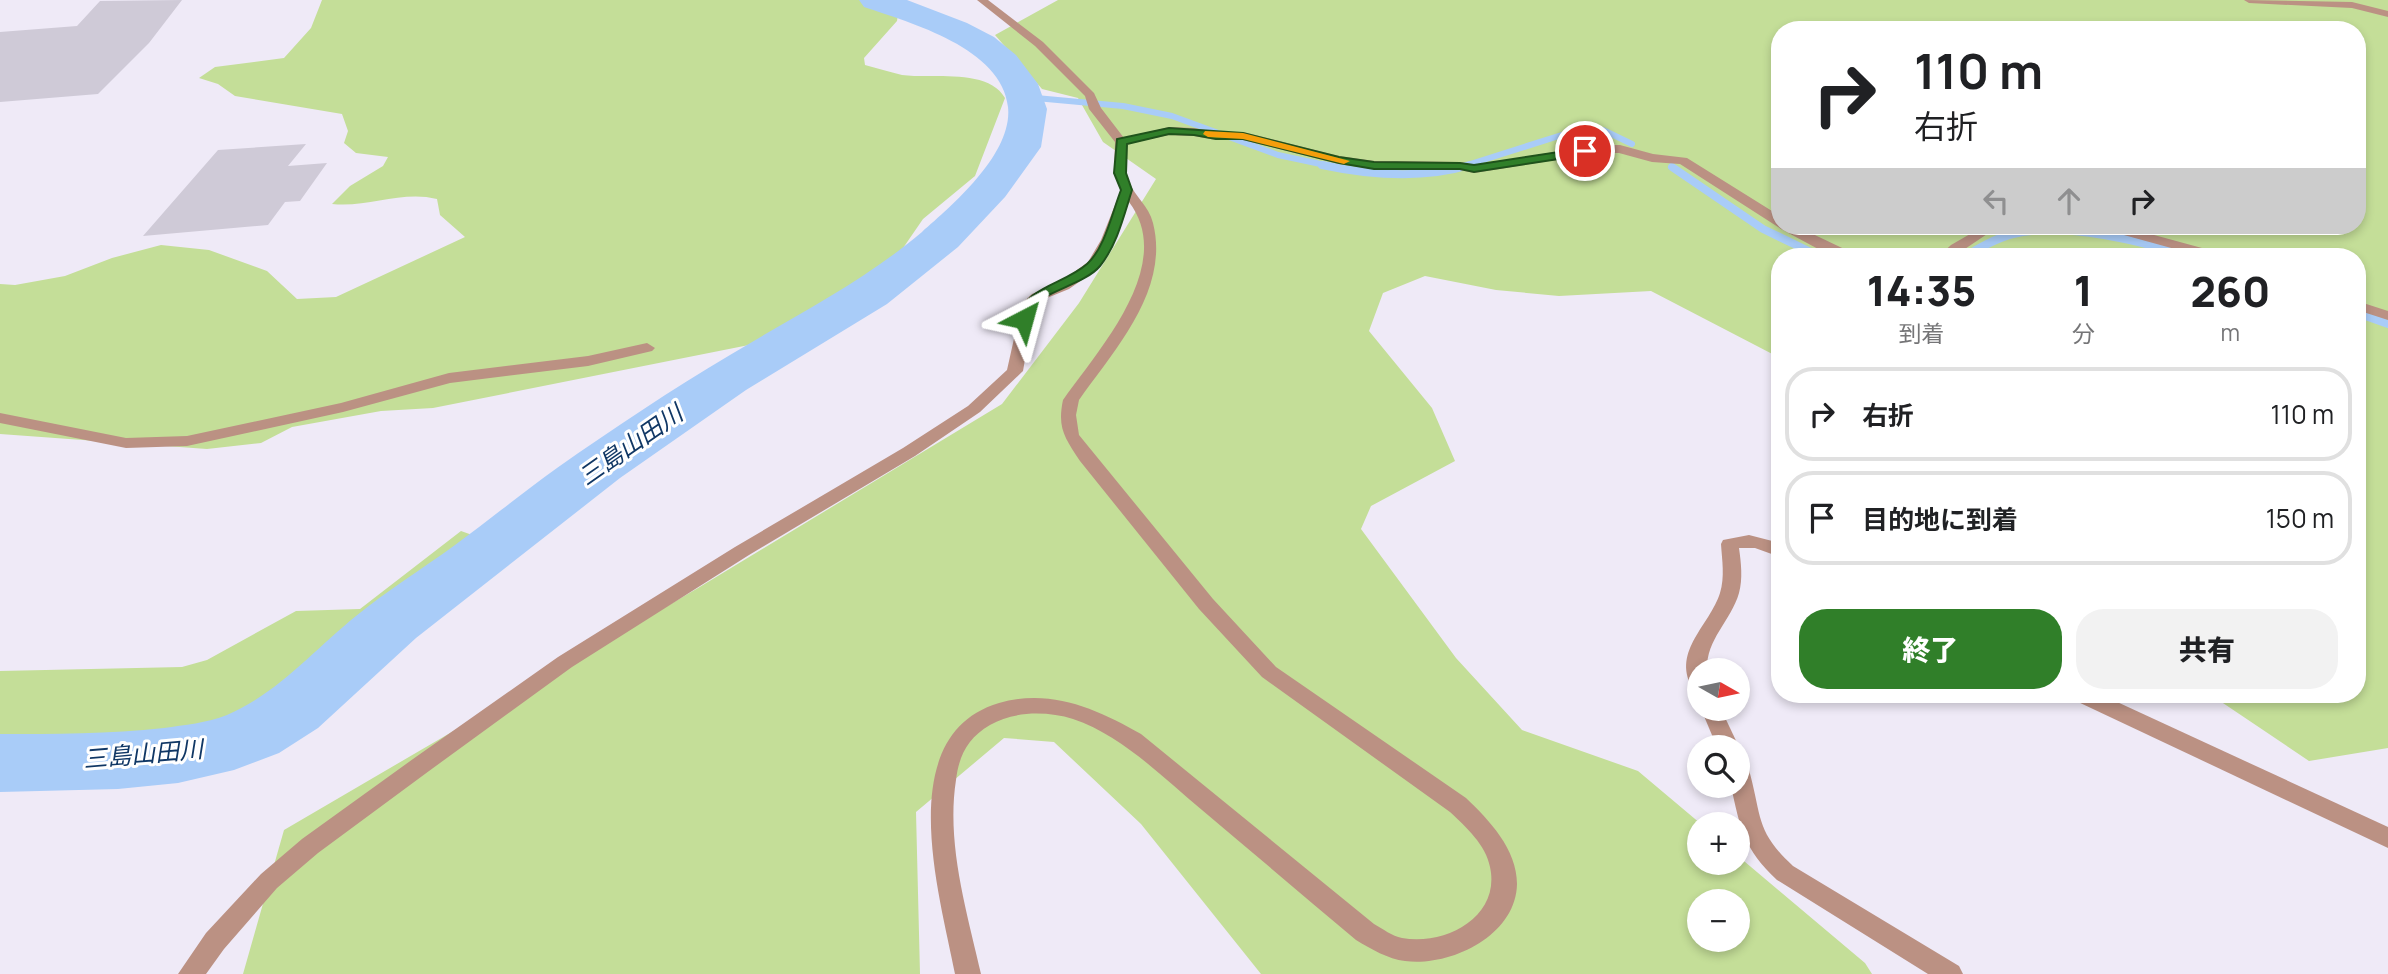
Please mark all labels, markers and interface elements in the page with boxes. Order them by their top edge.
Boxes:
text: 110 m [1914,37,2043,104]
icon: right [1799,49,1890,140]
text: 右折 [1914,104,1978,148]
pin [1555,121,1615,181]
icon: arrive [1566,132,1604,170]
icon: left [1977,182,2015,220]
icon: ahead [2050,182,2088,220]
icon: right [2123,182,2161,220]
text: 14:35 [1867,261,1976,319]
text: 1 [2074,261,2093,319]
text: 260 [2190,262,2270,320]
position arrow [987,282,1061,356]
text: m [2221,316,2240,348]
text: 到着 [1898,317,1944,349]
text: 分 [2072,317,2095,349]
water label: 三島山田川 [571,394,691,492]
icon: right [1803,395,1841,433]
text: 110 m [2271,396,2334,432]
text: 右折 [1862,397,1914,433]
icon: arrive [1803,499,1841,537]
text: 150 m [2266,500,2334,536]
text: 目的地に到着 [1862,501,2018,537]
button: 終了 [1799,609,2062,689]
button: 共有 [2076,609,2338,689]
north arrow [1687,658,1750,721]
map controls [1687,658,1750,952]
water label: 三島山田川 [82,731,207,775]
button: search [1687,735,1750,798]
button: + [1687,812,1750,875]
button: − [1687,889,1750,952]

